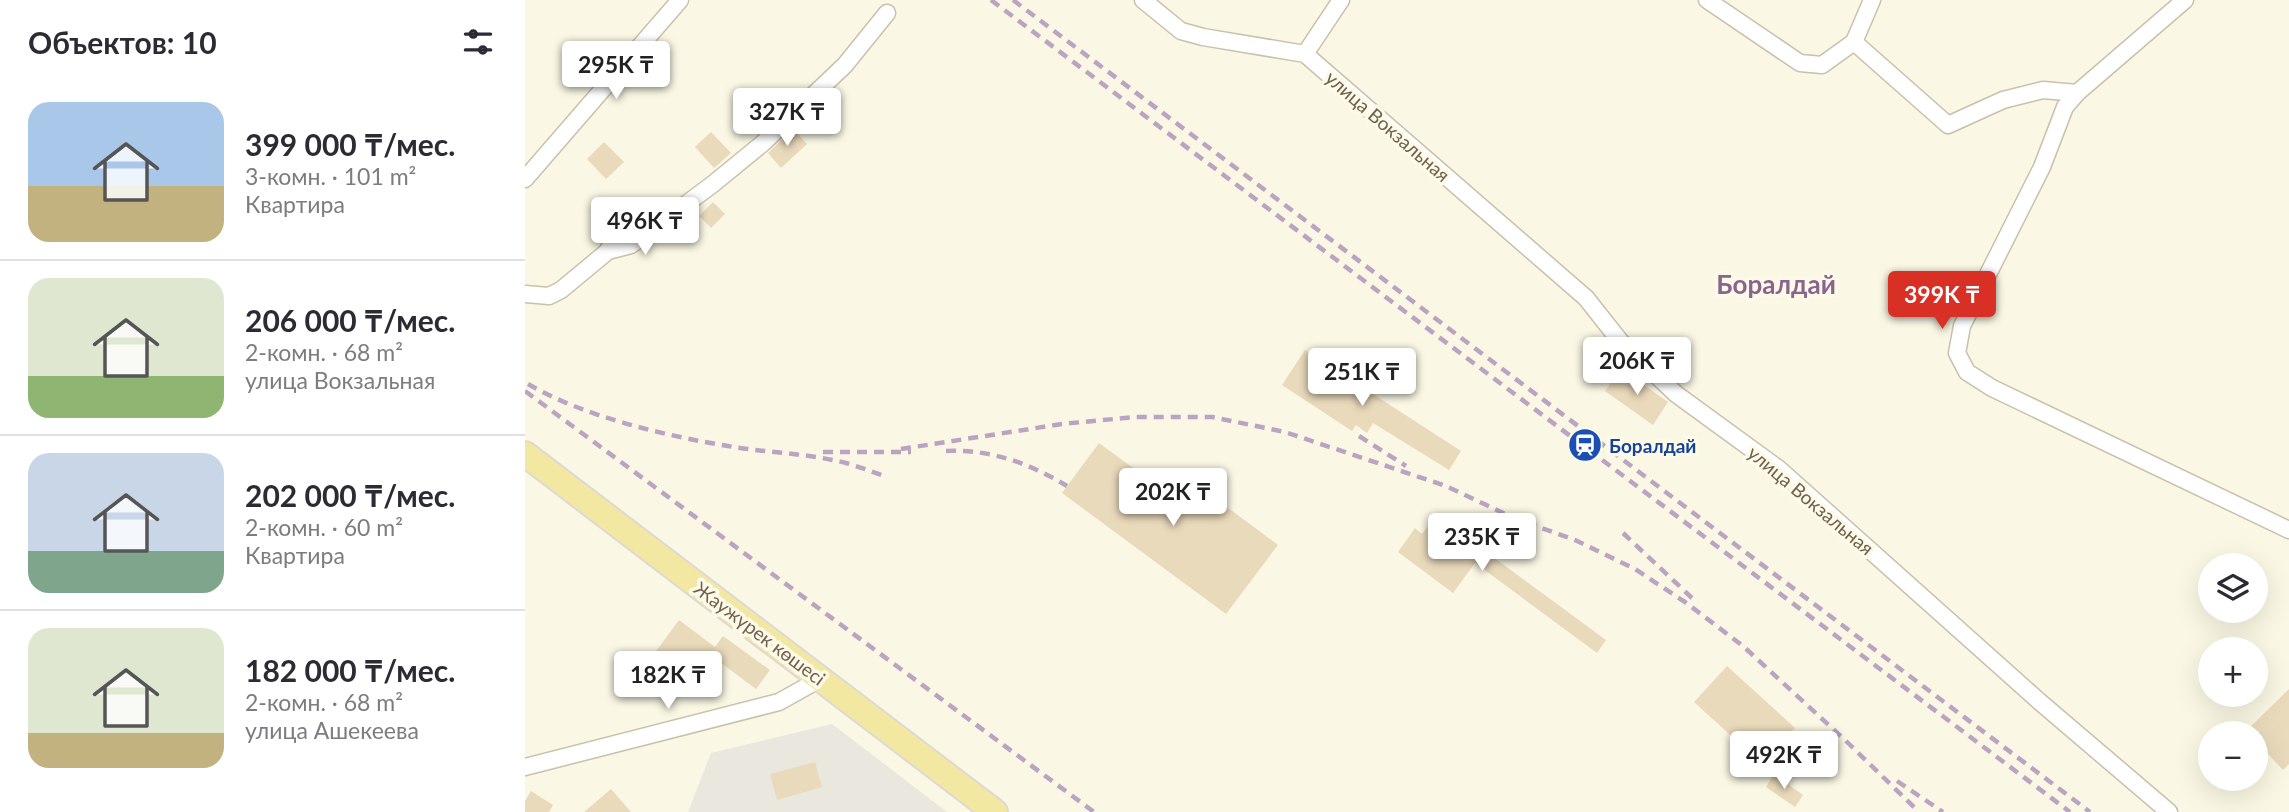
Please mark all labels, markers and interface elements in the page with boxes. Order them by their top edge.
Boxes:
icon: filters [459,23,497,61]
text: Объектов: 10 [28,24,217,60]
pin: 295K ₸ [559,42,673,101]
text: 295K ₸ [578,50,654,78]
street label: улица Вокзальная [1321,66,1455,186]
pin: 327K ₸ [730,88,844,148]
text: 327K ₸ [749,97,825,125]
text: 399 000 ₸/мес. [245,126,455,162]
icon: home [84,130,168,214]
text: 3-комн. · 101 m² [245,162,416,190]
text: Квартира [245,190,345,218]
pin: 496K ₸ [588,198,702,257]
text: 496K ₸ [607,206,683,234]
district label: Боралдай [1716,268,1836,300]
pin: 399K ₸ [1885,272,1999,331]
text: 399K ₸ [1904,280,1980,308]
text: 206 000 ₸/мес. [245,302,455,338]
icon: home [84,306,168,390]
text: 2-комн. · 68 m² [245,338,403,366]
pin: 206K ₸ [1580,338,1694,397]
text: 206K ₸ [1599,346,1675,374]
pin: 251K ₸ [1305,348,1419,408]
text: 251K ₸ [1324,357,1400,385]
text: улица Вокзальная [245,366,435,394]
station icon: Боралдай [1566,426,1604,464]
place label: Боралдай [1609,434,1696,457]
street label: улица Вокзальная [1743,441,1879,559]
pin: 202K ₸ [1116,468,1230,528]
text: 202 000 ₸/мес. [245,477,455,513]
text: 202K ₸ [1135,477,1211,505]
icon: home [84,481,168,565]
text: 2-комн. · 60 m² [245,513,403,541]
pin: 235K ₸ [1425,514,1539,573]
text: 235K ₸ [1444,522,1520,550]
text: Квартира [245,541,345,569]
map controls [2198,553,2268,791]
button: layers [2198,553,2268,623]
street label: Жаужүрек көшесі [690,576,830,690]
button: + [2198,637,2268,707]
text: 182 000 ₸/мес. [245,652,455,688]
pin: 182K ₸ [611,652,725,711]
icon: home [84,656,168,740]
text: 182K ₸ [630,660,706,688]
text: 2-комн. · 68 m² [245,688,403,716]
text: улица Ашекеева [245,716,419,744]
button: − [2198,721,2268,791]
pin: 492K ₸ [1727,732,1841,791]
text: 492K ₸ [1746,740,1822,768]

